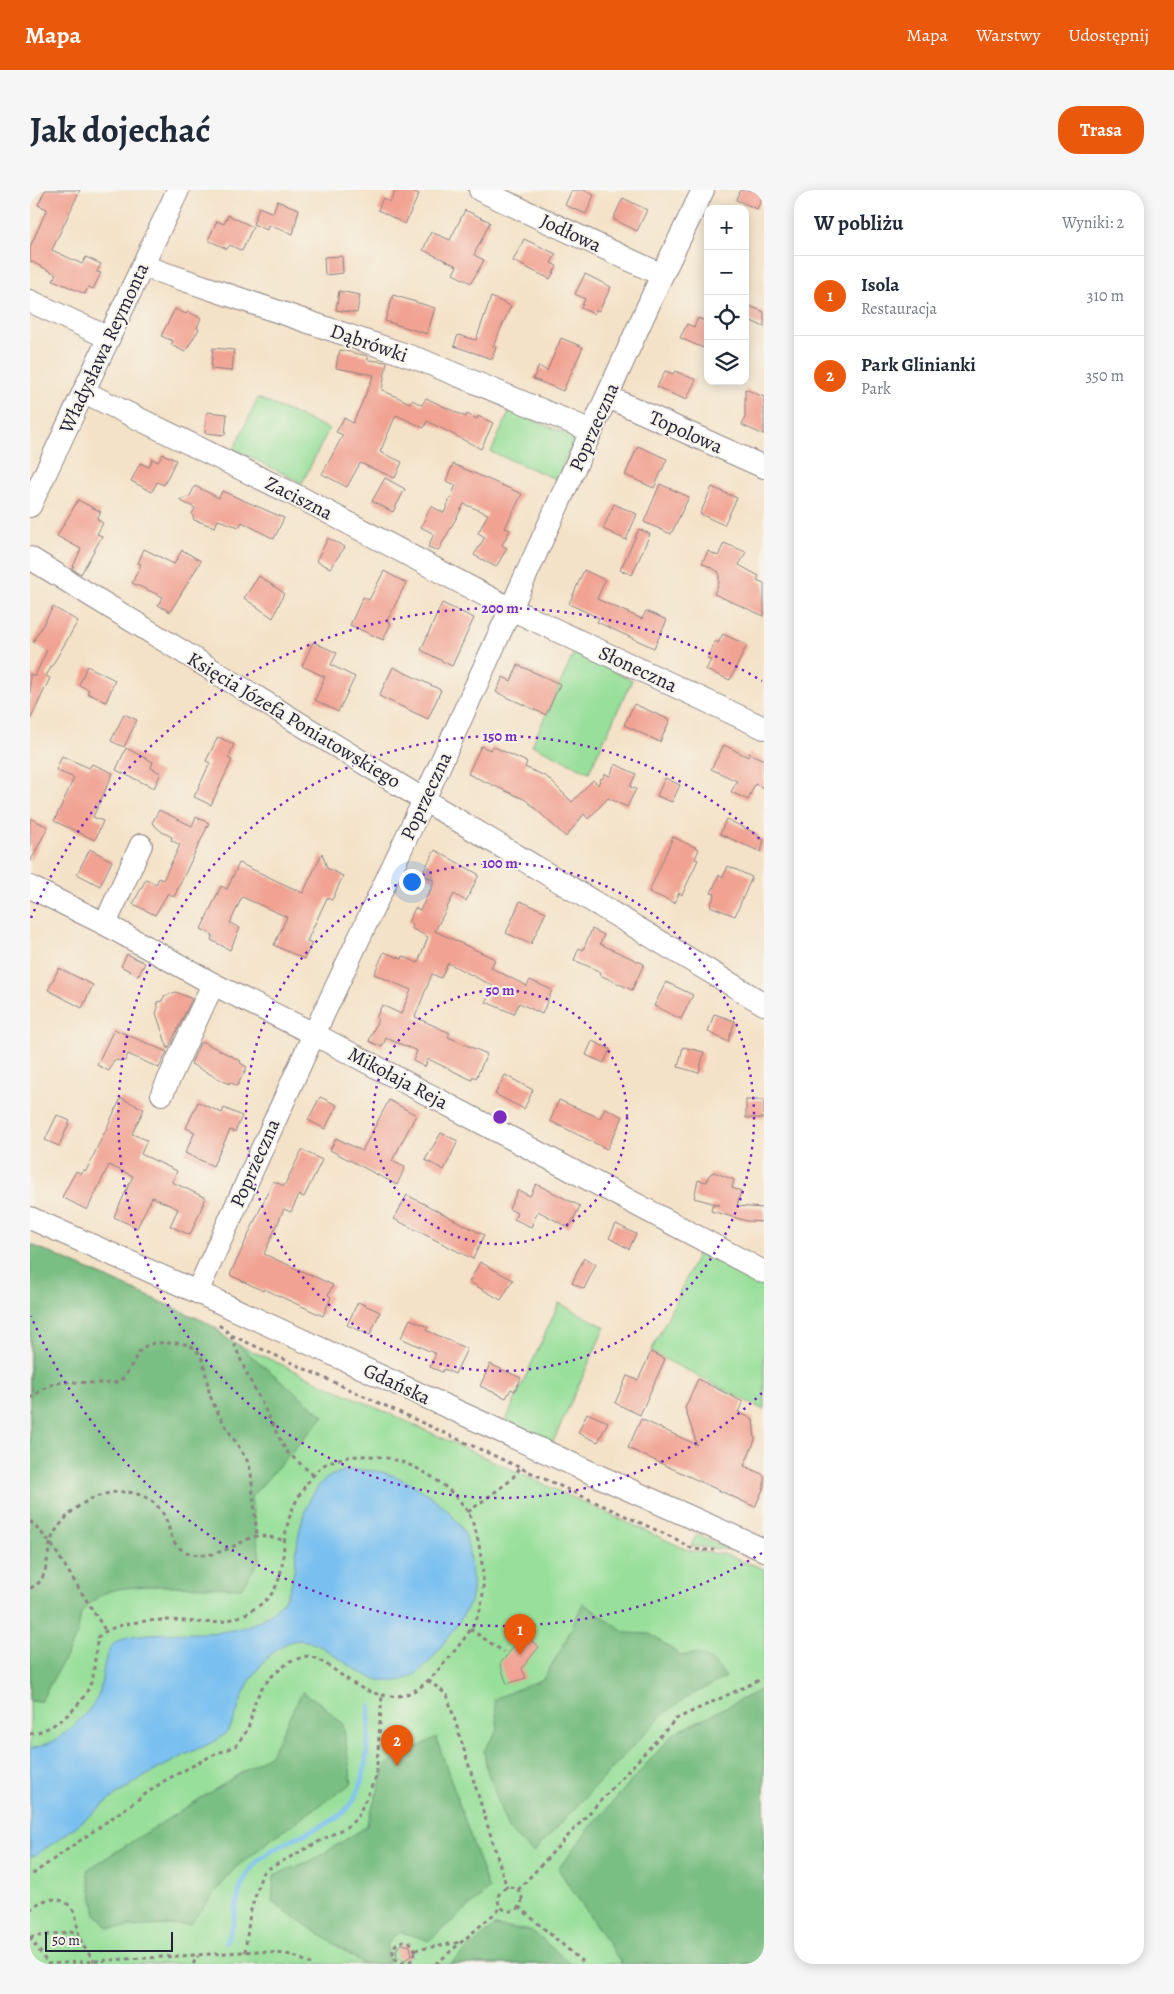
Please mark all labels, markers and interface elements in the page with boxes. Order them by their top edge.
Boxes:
text: Mapa [25,19,81,51]
text: Mapa [907,23,948,47]
text: Warstwy [976,23,1040,47]
text: Udostępnij [1068,23,1149,47]
text: Jak dojechać [30,106,210,154]
button: Trasa [1058,106,1144,154]
map controls [704,205,749,385]
button: + [704,205,749,250]
street label: Jodłowa [536,207,607,259]
text: W pobliżu [814,209,903,237]
text: Wyniki: 2 [1062,212,1124,234]
button: − [704,250,749,295]
street label: Władysława Reymonta [52,258,156,439]
text: Isola [861,272,899,298]
text: 1 [827,285,833,307]
text: 310 m [1087,285,1124,307]
button: locate [704,295,749,340]
text: Restauracja [861,298,937,320]
street label: Dąbrówki [327,317,411,369]
button: layers [704,340,749,385]
text: Park Glinianki [861,352,976,378]
text: 2 [826,365,834,387]
text: 350 m [1085,365,1124,387]
street label: Poprzeczna [562,378,626,476]
text: Park [861,378,891,400]
street label: Topolowa [645,404,728,460]
street label: Zaciszna [261,470,338,527]
text: 200 m [481,598,519,618]
street label: Słoneczna [594,639,682,699]
street label: Księcia Józefa Poniatowskiego [182,645,406,795]
text: 150 m [483,726,518,746]
street label: Poprzeczna [394,747,458,844]
text: 100 m [482,853,518,873]
your location [399,869,425,895]
text: 50 m [485,980,515,1000]
street label: Mikołaja Reja [343,1040,453,1116]
centre of rings [491,1108,509,1126]
street label: Poprzeczna [223,1114,287,1212]
street label: Gdańska [359,1357,436,1412]
pin: 1 [504,1614,536,1655]
pin: 2 [381,1725,413,1766]
scale bar [45,1929,172,1952]
text: 50 m [52,1931,80,1950]

